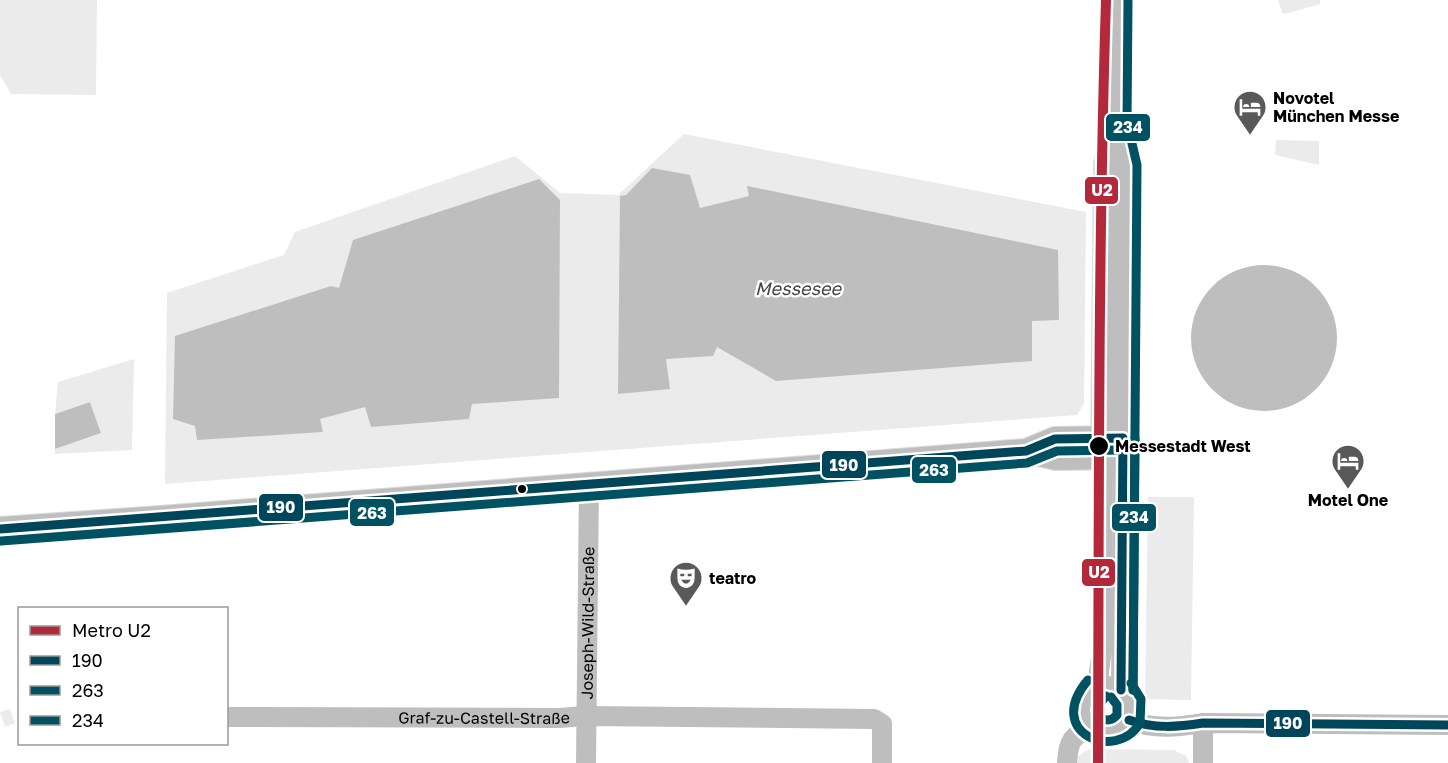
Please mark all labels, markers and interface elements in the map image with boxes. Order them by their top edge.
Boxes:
place label: Novotel München Messe [1273,88,1399,126]
hotel icon: Novotel München Messe [1232,89,1268,136]
line badge: 234 [1105,113,1151,142]
text: 234 [1113,117,1143,137]
line badge: U2 [1084,176,1119,205]
text: U2 [1091,180,1113,200]
water label: Messesee [755,277,842,299]
marker: Messestadt West [1088,435,1110,457]
place label: Messestadt West [1115,436,1251,456]
hotel icon: Motel One [1330,443,1366,490]
line badge: 190 [821,450,867,479]
text: 190 [830,455,858,475]
line badge: 263 [911,456,957,484]
text: 263 [919,460,949,480]
unlabelled marker [516,483,528,495]
place label: Motel One [1308,490,1388,510]
line badge: 190 [258,493,304,522]
text: 190 [267,497,295,517]
line badge: 263 [349,498,395,527]
text: 263 [357,503,387,523]
line badge: 234 [1111,503,1157,532]
text: 234 [1119,507,1149,527]
street label: Joseph-Wild-Straße [577,547,598,699]
line badge: U2 [1081,558,1116,587]
theatre icon: teatro [668,560,704,607]
text: U2 [1088,562,1110,582]
place label: teatro [709,568,757,588]
legend [18,607,228,745]
text: Metro U2 [72,619,151,641]
text: 190 [72,649,103,671]
text: 263 [72,679,104,701]
street label: Graf-zu-Castell-Straße [398,707,571,728]
text: 234 [72,709,104,731]
line badge: 190 [1265,709,1311,738]
text: 190 [1274,713,1302,733]

